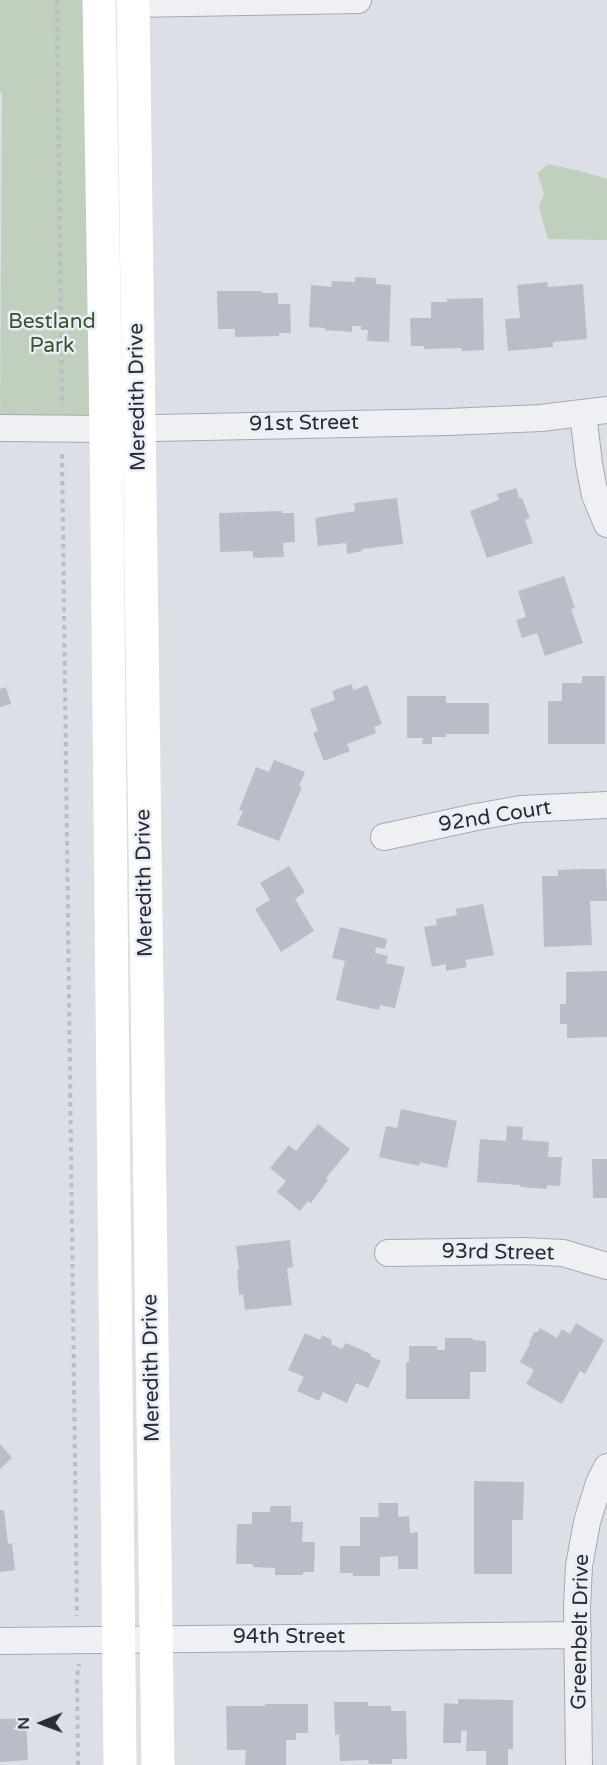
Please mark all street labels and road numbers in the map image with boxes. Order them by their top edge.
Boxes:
street label: Meredith Drive [124,323,152,471]
street label: 91st Street [249,410,359,438]
street label: 92nd Court [437,796,553,838]
street label: Meredith Drive [131,809,159,957]
street label: 93rd Street [441,1239,555,1267]
street label: Meredith Drive [138,1294,166,1442]
street label: Greenbelt Drive [567,1554,595,1710]
street label: 94th Street [233,1624,345,1650]

